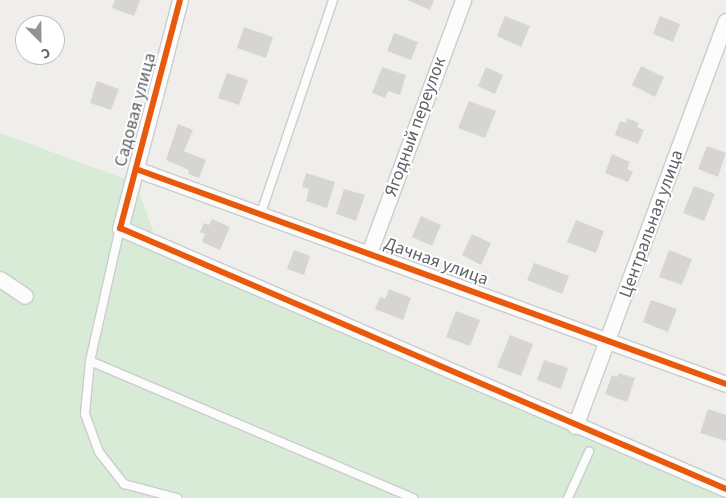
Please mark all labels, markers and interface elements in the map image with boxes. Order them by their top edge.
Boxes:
north arrow [15,15,65,65]
text: С [38,42,53,64]
street label: Садовая улица [110,51,162,169]
street label: Ягодный переулок [381,54,451,200]
street label: Центральная улица [615,147,689,301]
street label: Дачная улица [381,233,491,291]

